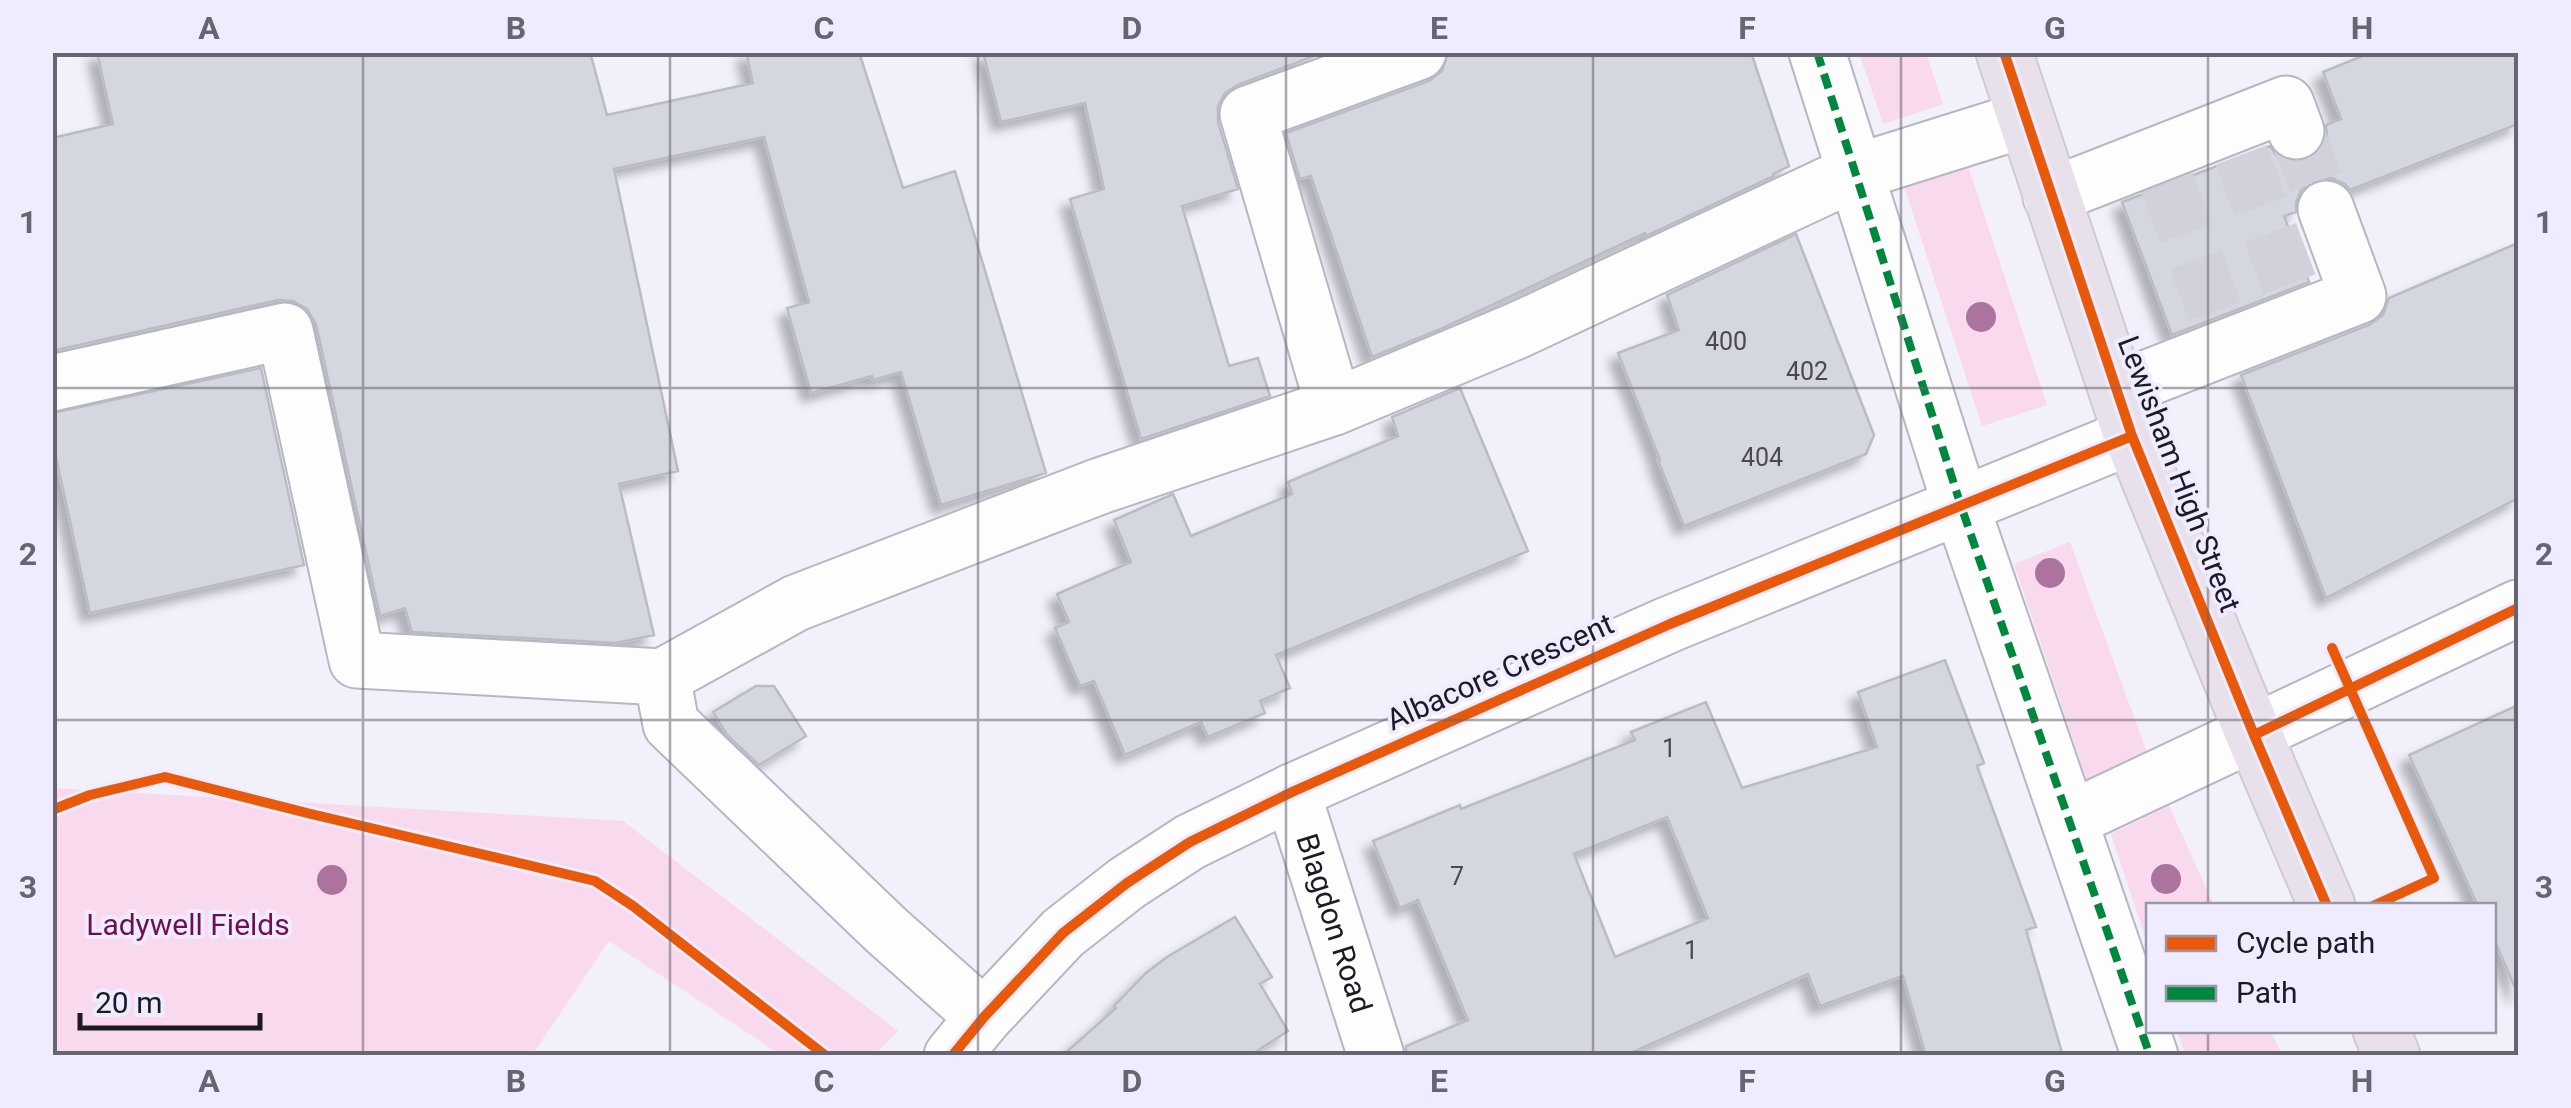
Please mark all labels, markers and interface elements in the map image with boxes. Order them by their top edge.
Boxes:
text: A [198,9,220,47]
text: B [506,9,526,47]
text: C [814,9,834,47]
text: D [1122,9,1142,47]
text: E [1430,9,1448,47]
text: F [1738,9,1756,47]
text: G [2044,9,2066,47]
text: H [2351,9,2373,47]
text: 1 [19,203,37,241]
text: 1 [2535,203,2553,241]
house number: 400 [1705,327,1747,356]
street label: Lewisham High Street [2111,331,2248,617]
house number: 402 [1786,357,1828,386]
house number: 404 [1741,443,1783,472]
text: 2 [19,535,37,573]
text: 2 [2535,535,2553,573]
street label: Albacore Crescent [1381,606,1619,737]
house number: 1 [1662,734,1676,763]
street label: Blagdon Road [1289,829,1379,1017]
house number: 7 [1450,862,1464,891]
text: 3 [19,868,37,906]
text: 3 [2535,868,2553,906]
legend [2146,903,2496,1033]
park label: Ladywell Fields [86,907,290,942]
text: Cycle path [2236,925,2375,960]
house number: 1 [1684,936,1698,965]
scale bar [80,968,260,1030]
text: Path [2236,975,2297,1010]
text: 20 m [95,985,162,1020]
text: A [198,1062,220,1100]
text: B [506,1062,526,1100]
text: C [814,1062,834,1100]
text: D [1122,1062,1142,1100]
text: E [1430,1062,1448,1100]
text: F [1738,1062,1756,1100]
text: G [2044,1062,2066,1100]
text: H [2351,1062,2373,1100]

